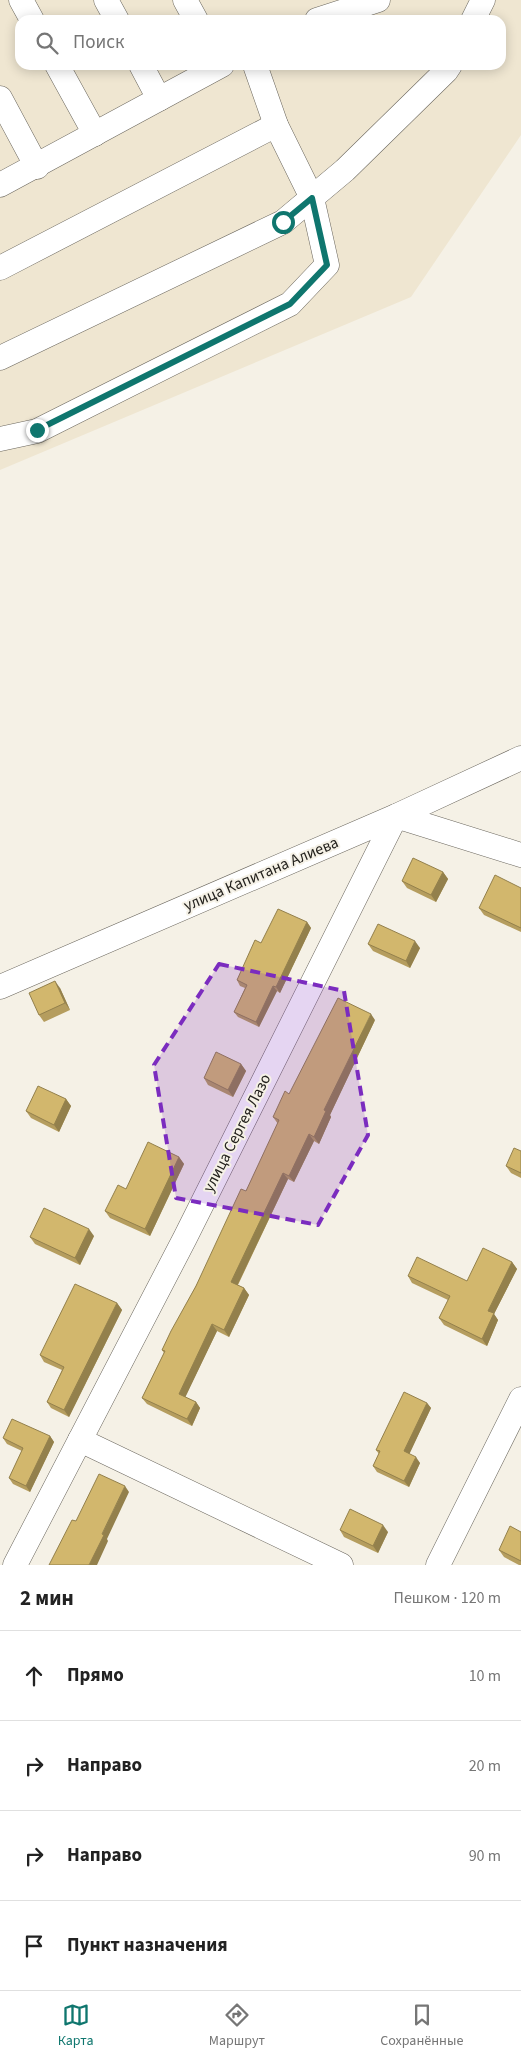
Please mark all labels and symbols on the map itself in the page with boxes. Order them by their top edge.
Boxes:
route start [272,211,295,234]
route end [26,419,49,442]
street label: улица Капитана Алиева [180,831,342,917]
street label: улица Сергея Лазо [198,1070,276,1196]

